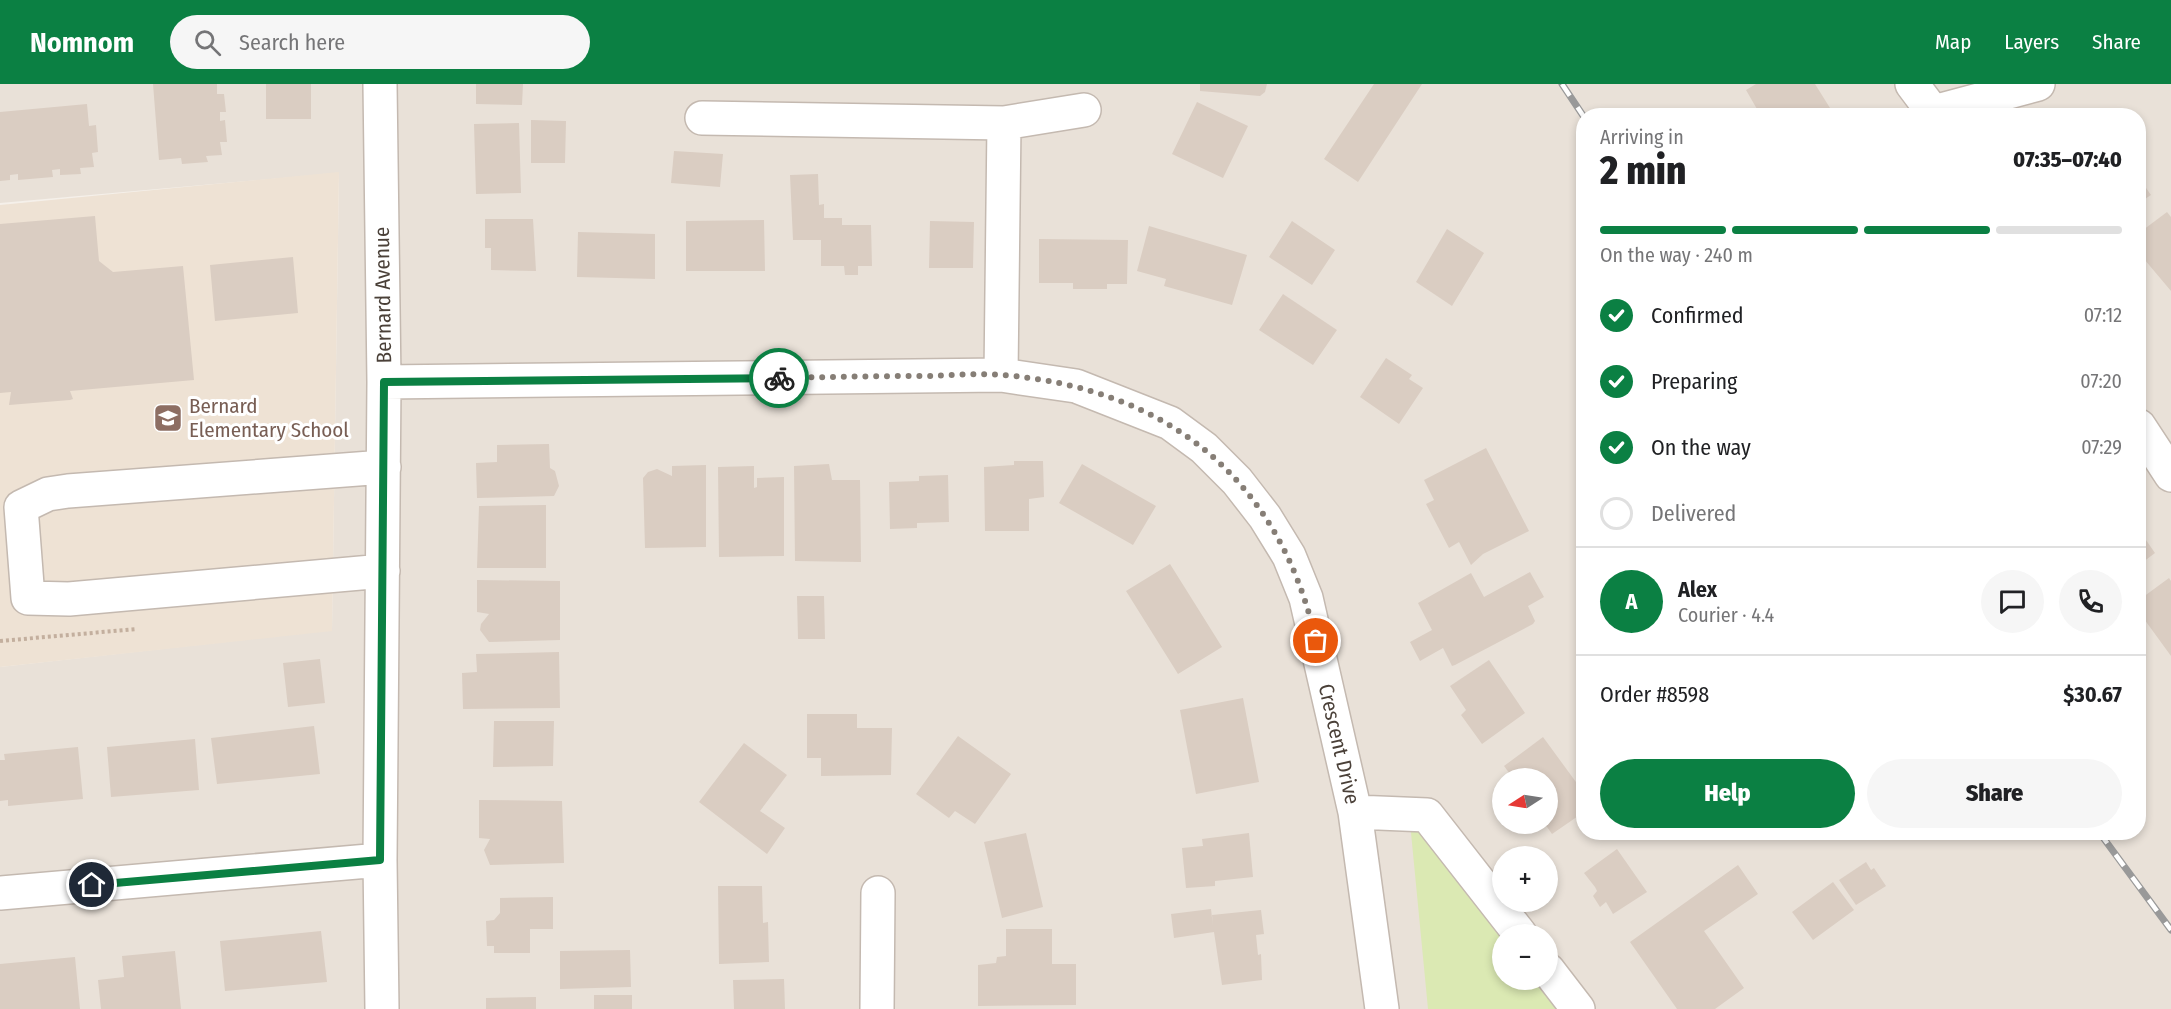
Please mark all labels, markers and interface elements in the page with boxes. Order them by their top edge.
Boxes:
search box [170,15,590,69]
text: Nomnom [30,26,134,59]
icon: search [191,26,224,59]
text: Search here [239,29,345,56]
text: Map [1935,29,1971,55]
text: Layers [2004,29,2059,55]
text: Share [2092,29,2141,55]
text: Arriving in [1600,125,1684,149]
text: 07:35–07:40 [2013,146,2122,173]
text: 2 min [1600,148,1686,194]
street label: Bernard Avenue [369,226,397,364]
text: On the way · 240 m [1600,243,1753,267]
icon: check [1600,299,1633,332]
text: Confirmed [1651,302,1744,329]
text: 07:12 [2084,303,2122,327]
courier [749,348,809,408]
icon: bike [763,362,796,395]
icon: check [1600,365,1633,398]
text: Preparing [1651,368,1737,395]
text: 07:20 [2080,369,2122,393]
place label: Bernard Elementary School [189,393,349,443]
school or university icon: Bernard Elementary School [152,402,184,434]
icon: check [1600,431,1633,464]
text: On the way [1651,434,1751,461]
text: 07:29 [2081,435,2122,459]
text: Delivered [1651,500,1736,527]
button: chat [1981,570,2044,633]
button: phone [2059,570,2122,633]
text: Alex [1678,576,1717,603]
text: A [1626,588,1637,615]
text: Courier · 4.4 [1678,603,1774,627]
pin [1290,615,1341,666]
icon: bag [1299,624,1332,657]
street label: Crescent Drive [1313,681,1365,807]
text: Order #8598 [1600,681,1709,708]
text: $30.67 [2063,681,2122,708]
button: Help [1600,759,1855,828]
button: Share [1867,759,2122,828]
north arrow [1492,768,1558,834]
map controls [1492,768,1558,990]
button: + [1492,846,1558,912]
pin [66,859,117,910]
icon: home [75,868,108,901]
button: − [1492,924,1558,990]

